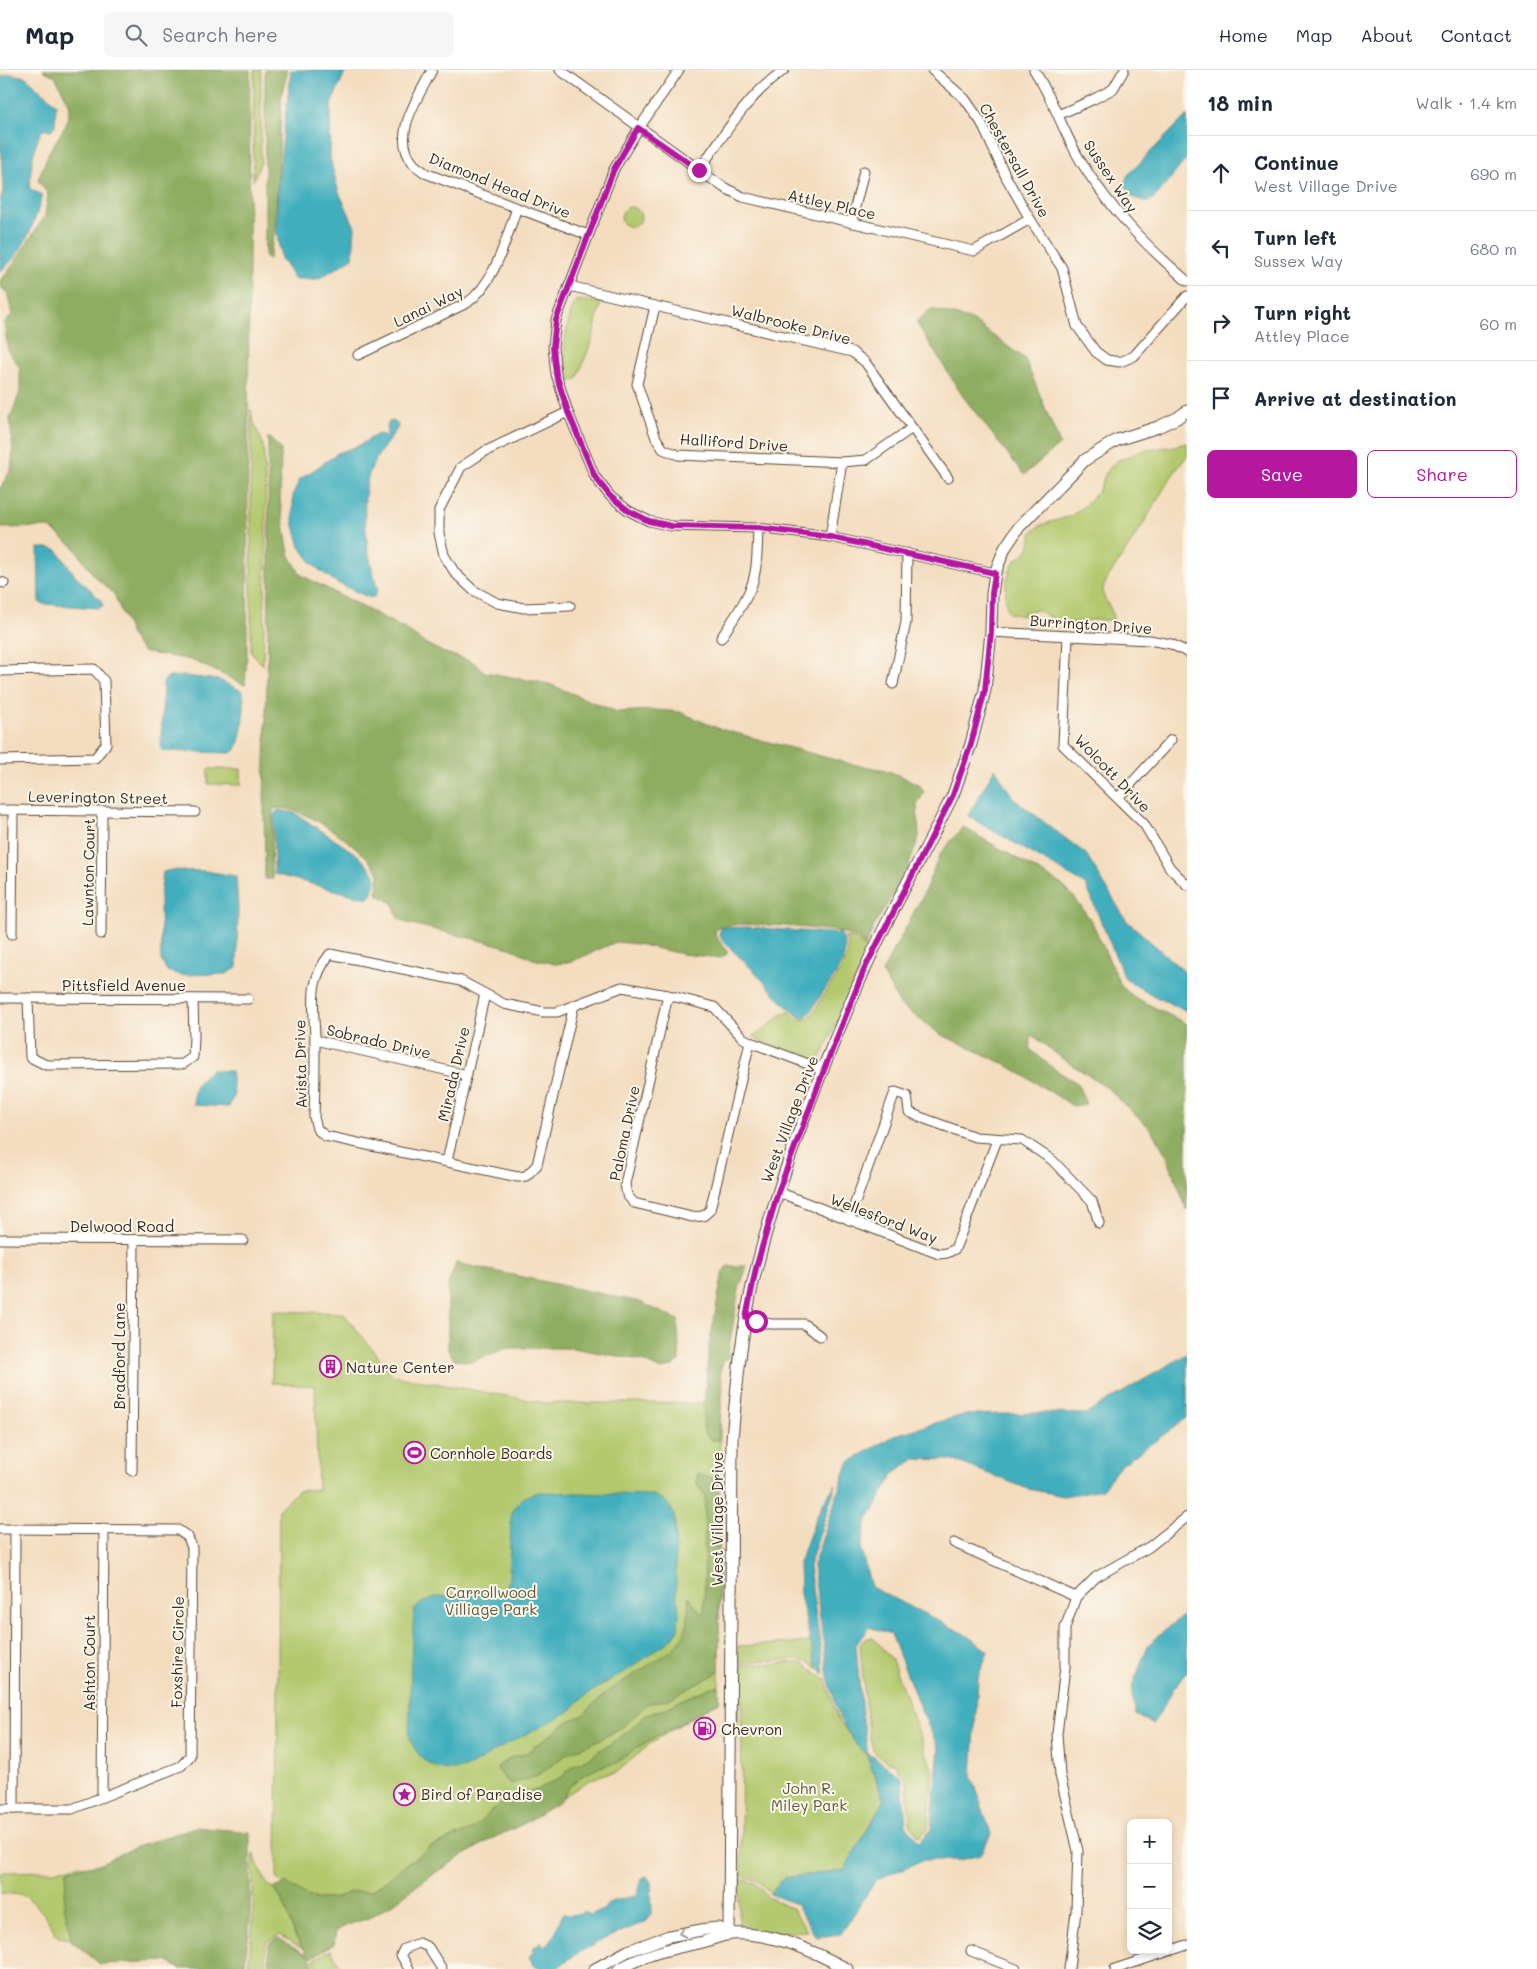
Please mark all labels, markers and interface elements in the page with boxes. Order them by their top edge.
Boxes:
search box [104,12,454,57]
text: Map [25,19,74,50]
icon: search [122,21,150,49]
text: Search here [162,22,278,47]
text: Home [1219,23,1268,47]
text: Map [1296,23,1332,47]
text: About [1360,23,1413,47]
text: Contact [1441,23,1512,47]
text: 18 min [1207,89,1273,116]
text: Walk · 1.4 km [1416,92,1517,113]
street label: Chestersall Drive [975,99,1055,221]
street label: Sussex Way [1079,136,1143,216]
street label: Diamond Head Drive [426,147,574,223]
text: Continue [1254,150,1339,175]
route end [688,159,711,182]
icon: ahead [1207,159,1235,187]
text: 690 m [1470,163,1517,184]
text: West Village Drive [1254,175,1398,196]
street label: Attley Place [786,184,878,224]
text: Turn left [1254,225,1337,250]
icon: left [1207,234,1235,262]
text: 680 m [1470,238,1517,259]
text: Sussex Way [1254,250,1343,271]
street label: Lanai Way [390,281,466,331]
street label: Walbrooke Drive [729,299,853,349]
text: Turn right [1254,300,1351,325]
icon: right [1207,309,1235,337]
text: 60 m [1480,313,1517,334]
text: Attley Place [1254,325,1350,346]
icon: arrive [1207,384,1235,412]
text: Arrive at destination [1254,386,1457,411]
street label: Halliford Drive [679,428,789,456]
button: Save [1207,450,1357,498]
button: Share [1367,450,1517,498]
street label: Burrington Drive [1029,610,1153,638]
street label: Wolcott Drive [1071,730,1155,816]
street label: Leverington Street [28,786,168,808]
street label: Lawnton Court [77,818,99,926]
street label: Pittsfield Avenue [62,975,186,995]
street label: Avista Drive [289,1019,311,1109]
street label: Sobrado Drive [325,1019,433,1063]
street label: Mirada Drive [432,1025,474,1123]
street label: West Village Drive [756,1053,822,1185]
street label: Paloma Drive [604,1084,644,1182]
street label: Wellesford Way [827,1188,941,1248]
street label: Delwood Road [70,1216,174,1236]
street label: Bradford Lane [109,1302,129,1410]
route start [745,1310,768,1333]
building icon: Nature Center [318,1355,342,1379]
place label: Nature Center [346,1357,455,1377]
sports icon: Cornhole Boards [402,1441,426,1465]
place label: Cornhole Boards [430,1443,553,1463]
street label: West Village Drive [707,1452,727,1586]
park label: Carrollwood Villiage Park [445,1582,537,1619]
street label: Foxshire Circle [166,1596,188,1708]
street label: Ashton Court [79,1615,99,1711]
fuel station icon: Chevron [693,1717,717,1741]
place label: Chevron [721,1719,782,1739]
park label: John R. Miley Park [771,1778,847,1815]
place icon: Bird of Paradise [393,1782,417,1806]
place label: Bird of Paradise [421,1784,542,1804]
map controls [1127,1819,1172,1954]
button: + [1127,1819,1172,1864]
button: − [1127,1864,1172,1909]
button: layers [1127,1909,1172,1954]
one-way arrow [678,1927,686,1938]

